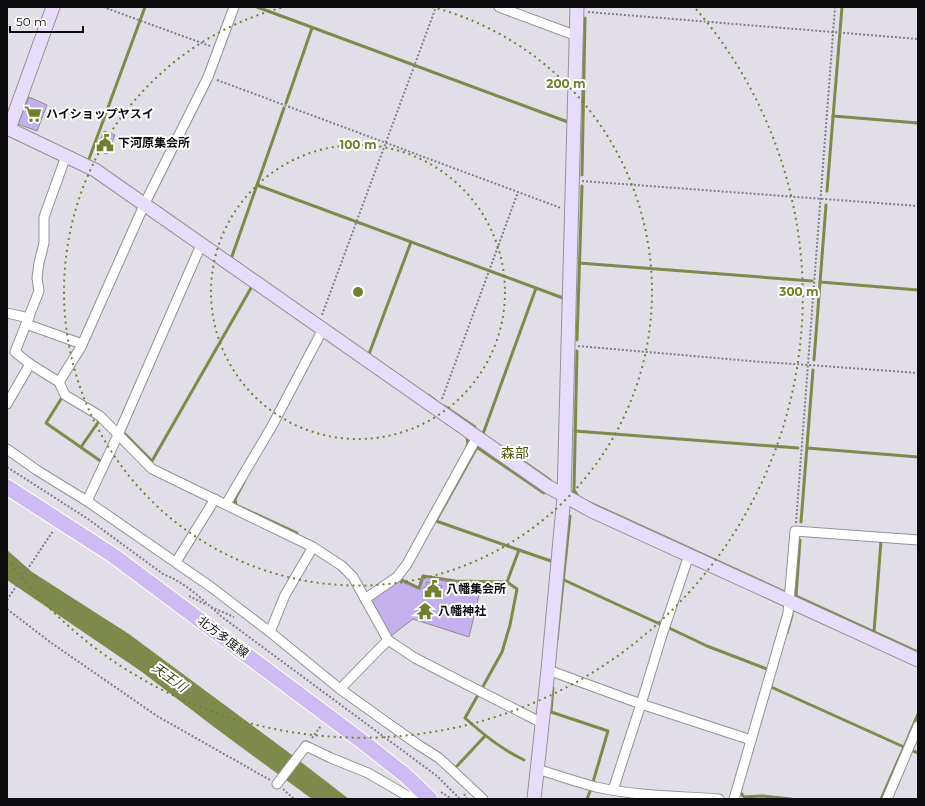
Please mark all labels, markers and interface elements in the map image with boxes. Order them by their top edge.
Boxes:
scale bar [10,8,83,34]
text: 50 m [16,14,47,29]
text: 200 m [546,76,586,91]
supermarket icon: ハイショップヤスイ [23,104,43,124]
place label: ハイショップヤスイ [46,106,154,121]
public building icon: 下河原集会所 [95,133,115,153]
place label: 下河原集会所 [118,135,190,150]
text: 100 m [340,137,376,152]
text: 300 m [778,284,819,299]
centre of rings [351,285,365,299]
district label: 森部 [501,444,529,462]
public building icon: 八幡集会所 [423,579,443,599]
place label: 八幡集会所 [446,581,506,596]
temple icon: 八幡神社 [415,601,435,621]
place label: 八幡神社 [438,603,486,618]
street label: 北方多度線 [195,613,252,661]
water label: 天王川 [150,659,192,696]

